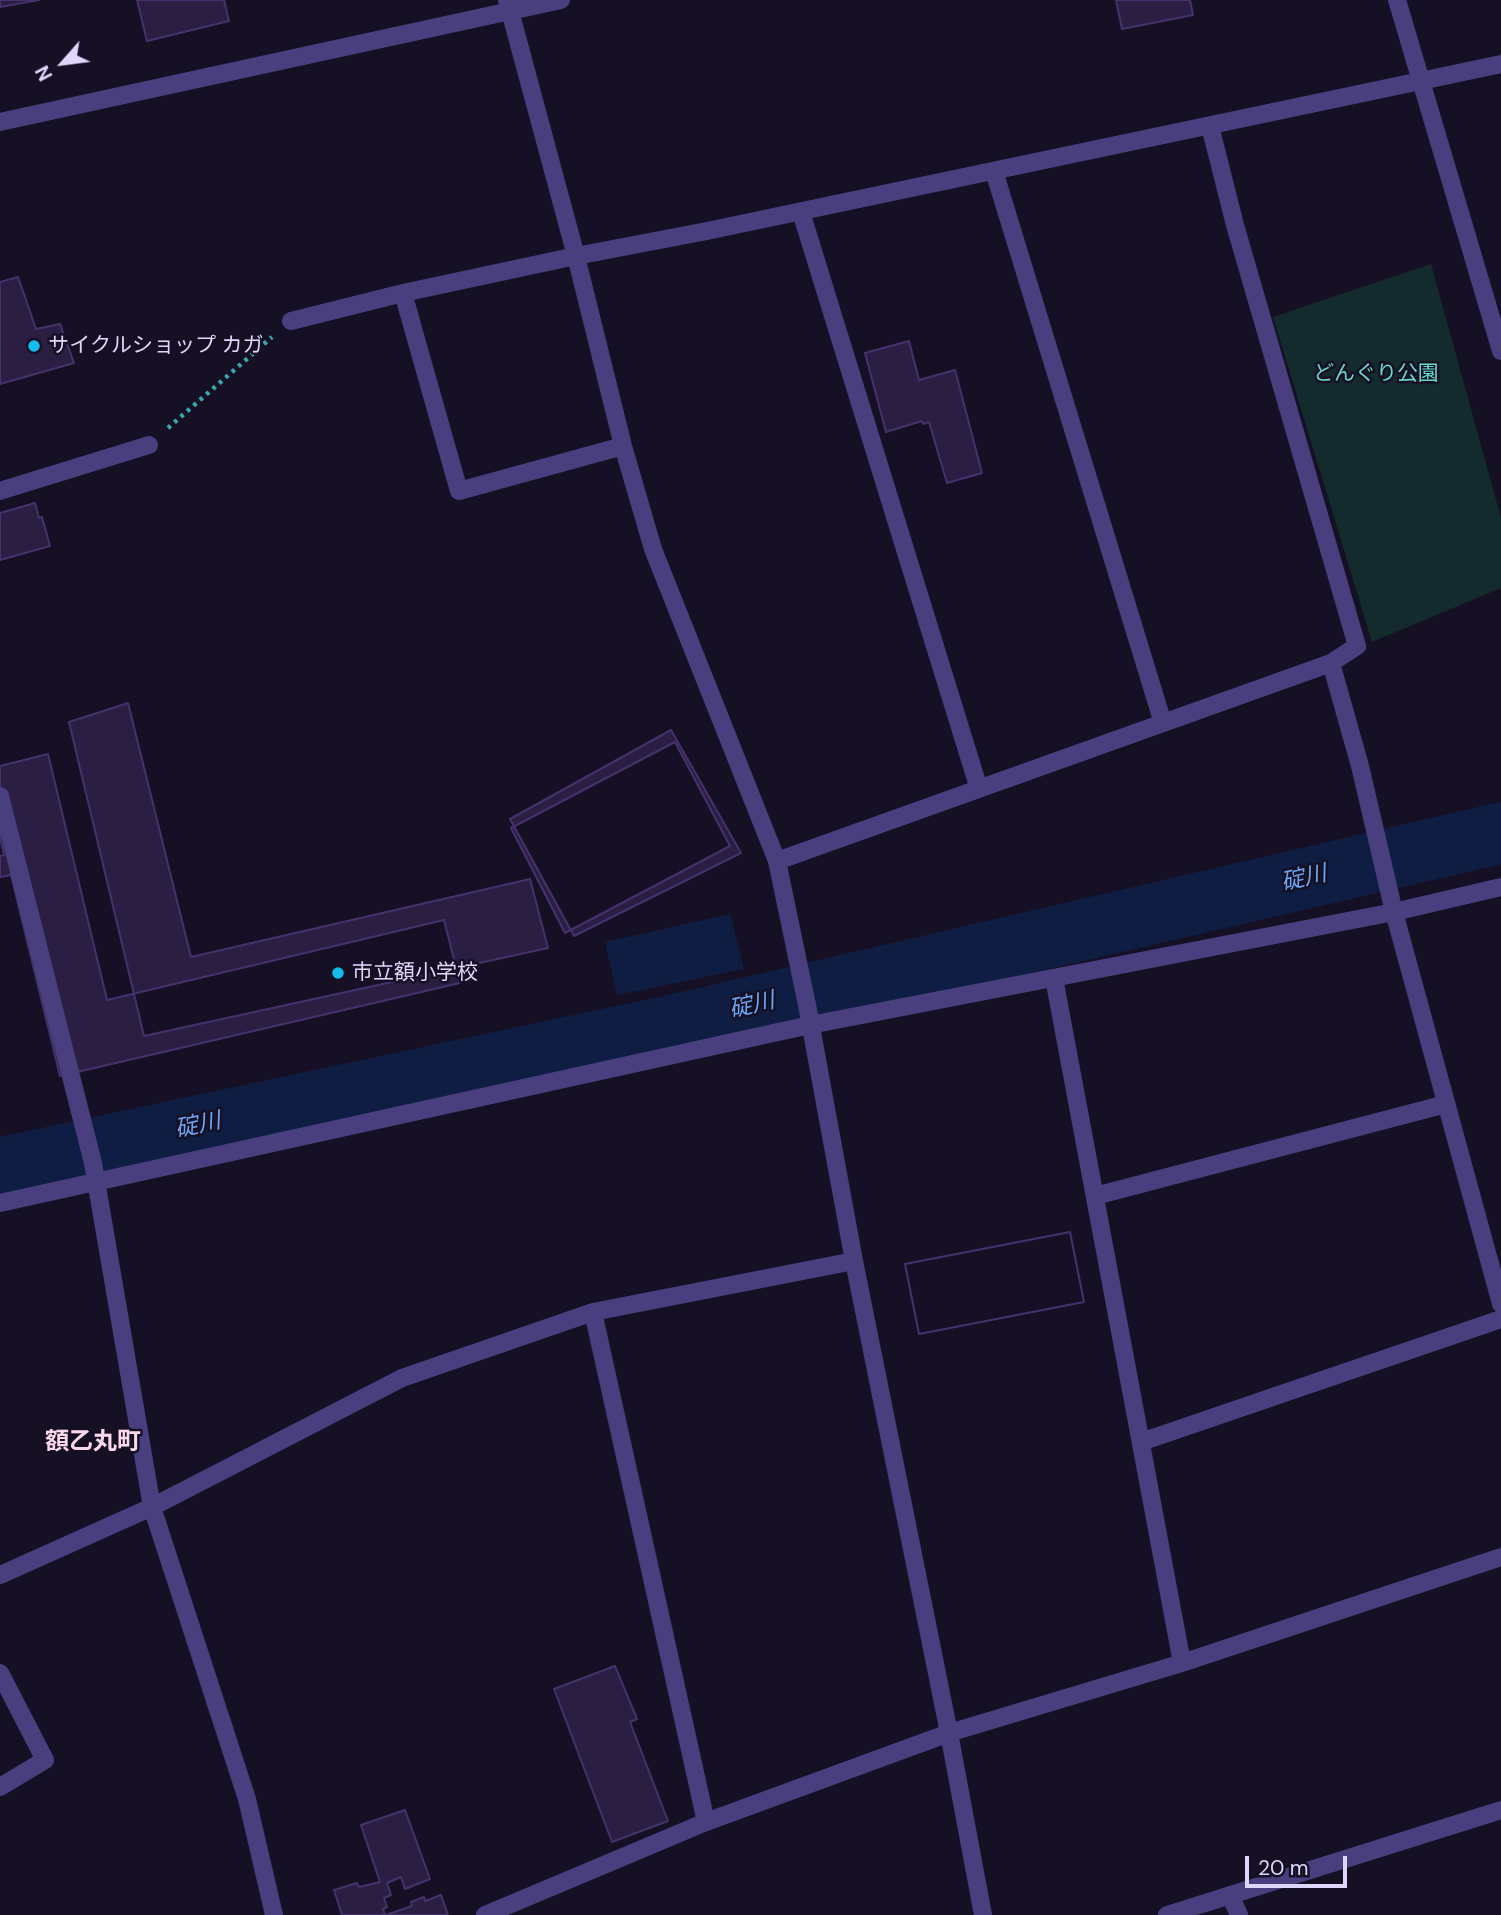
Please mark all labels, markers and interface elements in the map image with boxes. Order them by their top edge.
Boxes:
north arrow [28,28,98,98]
text: N [30,61,58,85]
place label: サイクルショップ カガ [48,333,264,359]
marker: サイクルショップ カガ [26,338,42,354]
park label: どんぐり公園 [1313,361,1439,387]
water label: 碇川 [1278,860,1330,898]
place label: 市立額小学校 [352,960,478,986]
marker: 市立額小学校 [330,965,346,981]
water label: 碇川 [726,987,778,1025]
water label: 碇川 [173,1108,223,1144]
district label: 額乙丸町 [45,1429,141,1457]
scale bar [1249,1842,1350,1886]
text: 20 m [1258,1854,1309,1882]

